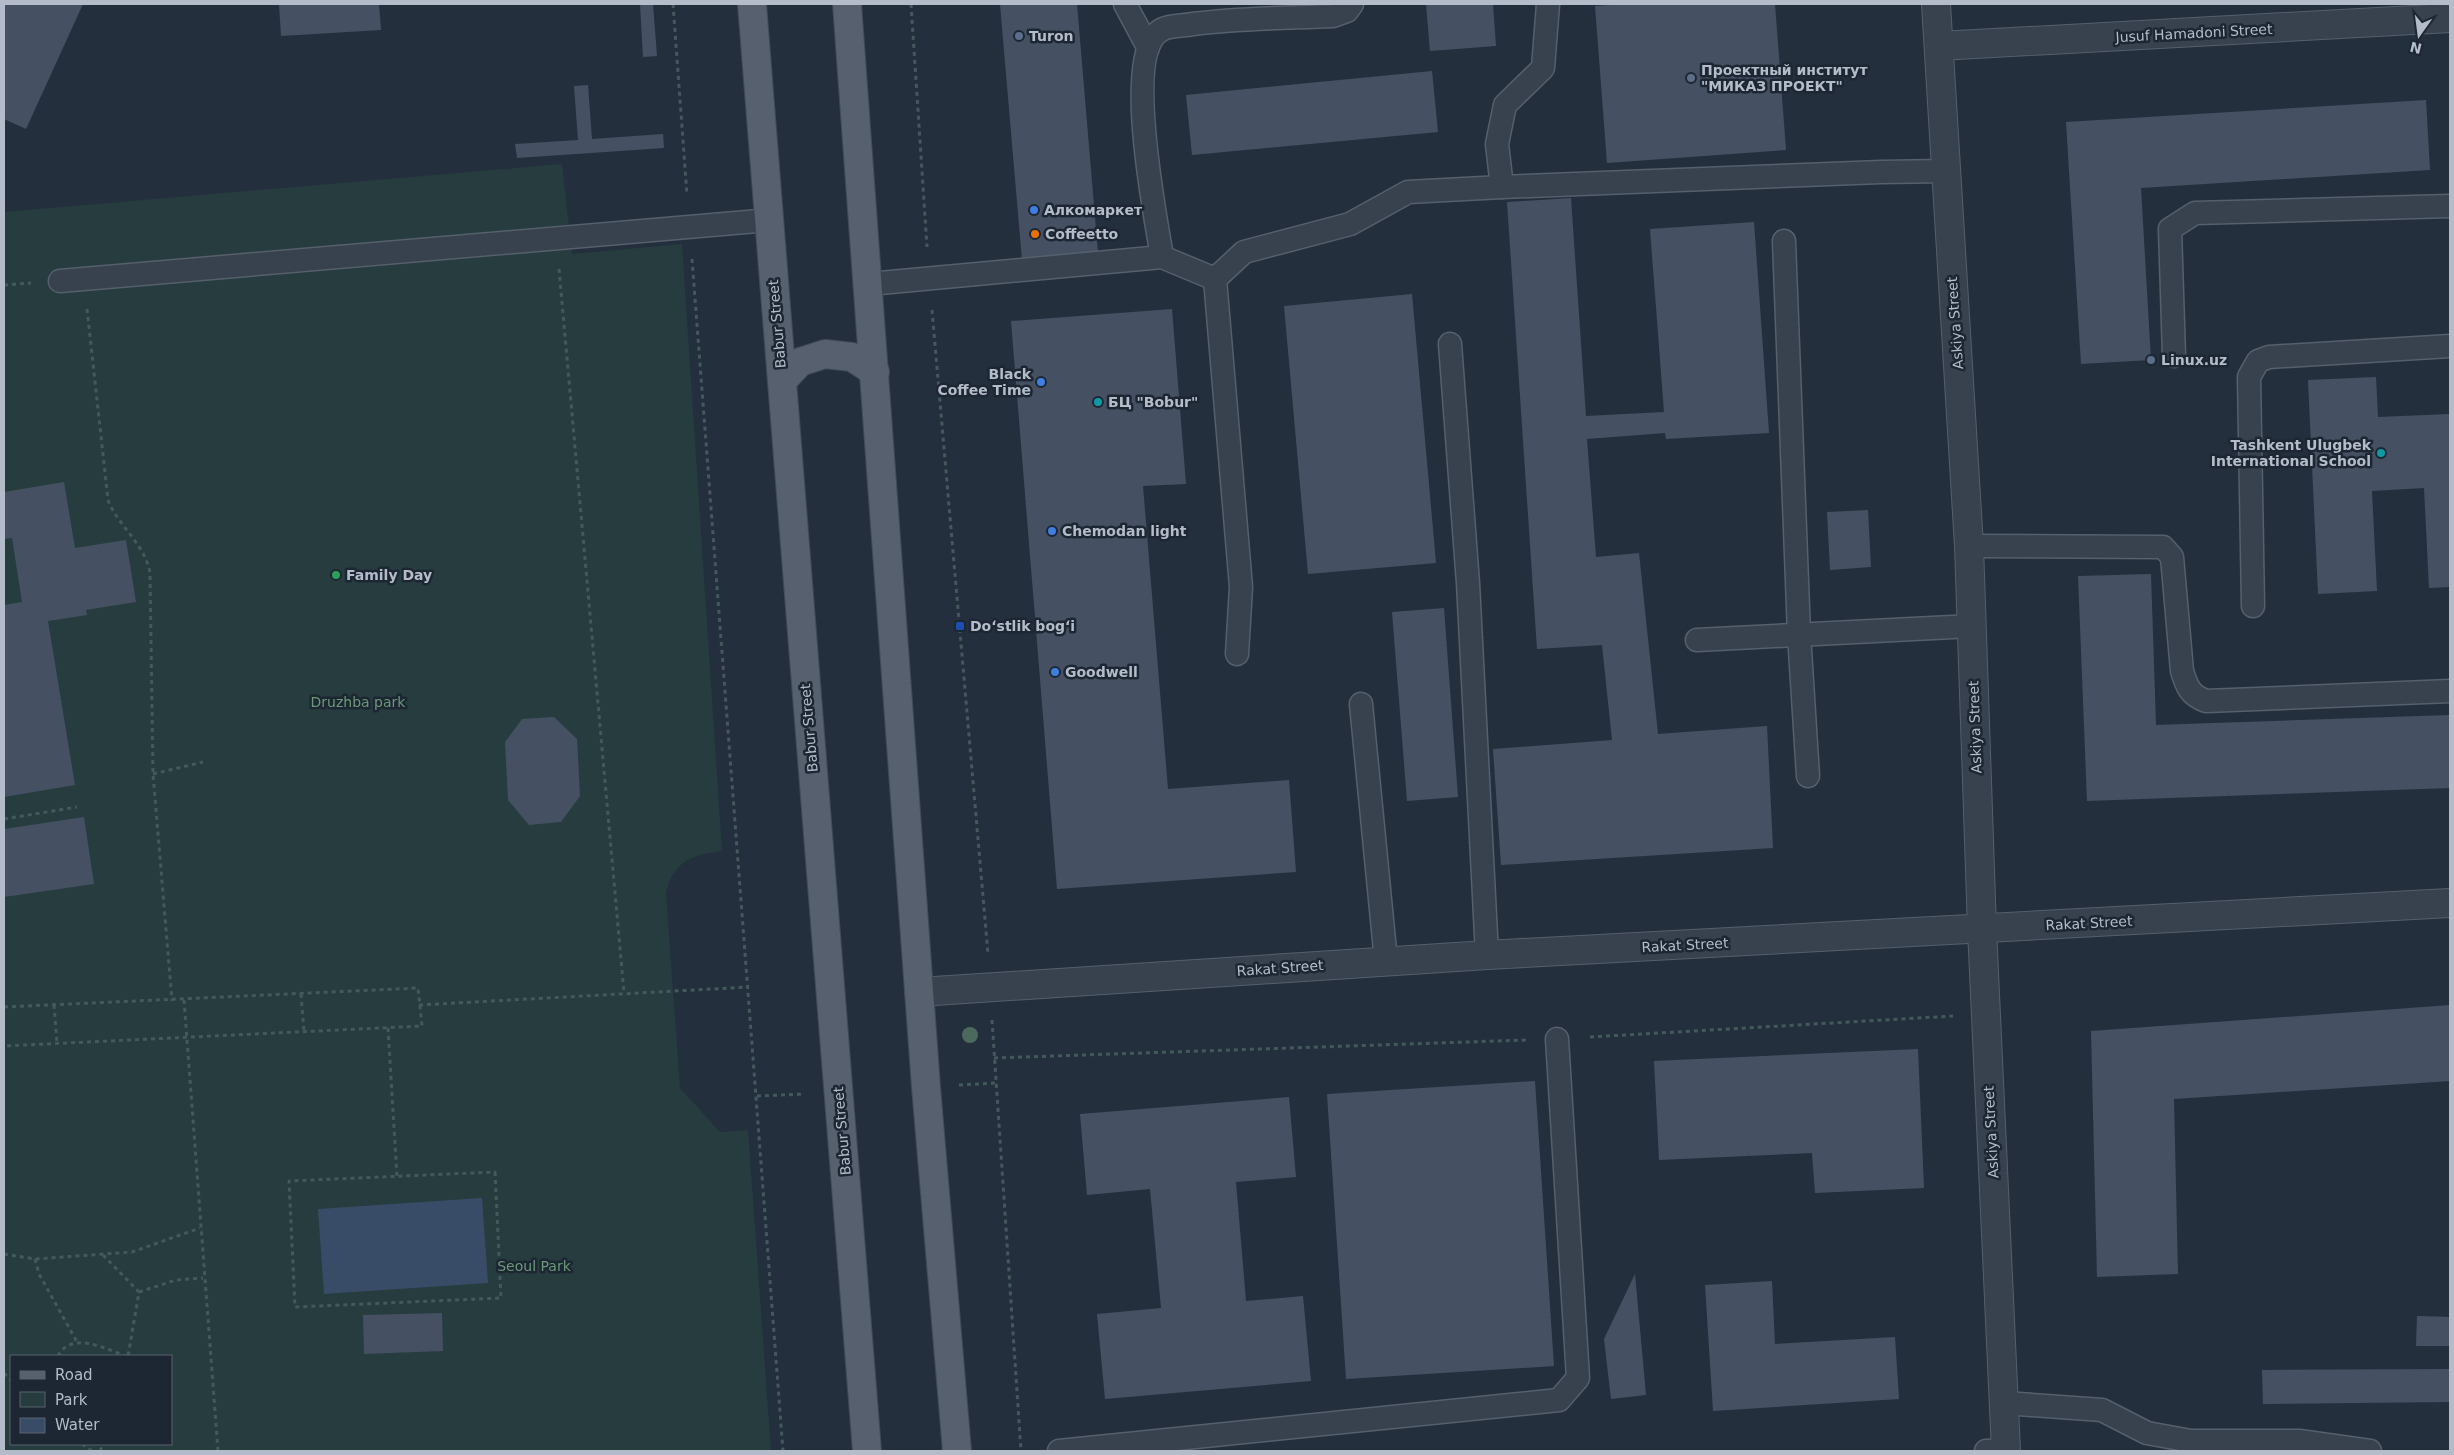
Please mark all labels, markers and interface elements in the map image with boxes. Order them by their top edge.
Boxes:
north arrow [2394,10,2444,60]
street label: Jusuf Hamadoni Street [2114,21,2273,45]
place label: Turon [1029,28,1073,44]
marker: Turon [1013,30,1025,42]
text: N [2408,38,2423,57]
place label: Проектный институт "МИКАЗ ПРОЕКТ" [1701,62,1868,94]
marker: Проектный институт "МИКАЗ ПРОЕКТ" [1685,72,1697,84]
place label: Алкомаркет [1044,202,1143,218]
marker: Алкомаркет [1028,204,1040,216]
place label: Coffeetto [1045,226,1119,242]
marker: Coffeetto [1029,228,1041,240]
street label: Askiya Street [1944,276,1966,370]
street label: Babur Street [765,279,789,369]
place label: Linux.uz [2161,352,2227,368]
marker: Linux.uz [2145,354,2157,366]
place label: Black Coffee Time [937,366,1032,398]
marker: Black Coffee Time [1035,376,1047,388]
place label: БЦ "Bobur" [1108,394,1198,410]
marker: БЦ "Bobur" [1092,396,1104,408]
place label: Tashkent Ulugbek International School [2211,437,2372,469]
marker: Tashkent Ulugbek International School [2375,447,2387,459]
place label: Chemodan light [1062,523,1187,539]
marker: Chemodan light [1046,525,1058,537]
place label: Family Day [346,567,432,583]
marker: Family Day [330,569,342,581]
place label: Doʻstlik bogʻi [970,618,1075,634]
marker: Doʻstlik bogʻi [954,620,966,632]
place label: Goodwell [1065,664,1138,680]
marker: Goodwell [1049,666,1061,678]
street label: Askiya Street [1965,680,1985,774]
street label: Babur Street [797,683,821,773]
park label: Druzhba park [311,694,406,710]
street label: Rakat Street [2045,913,2133,933]
street label: Rakat Street [1641,935,1729,955]
street label: Rakat Street [1236,957,1324,979]
street label: Askiya Street [1981,1085,2001,1179]
street label: Babur Street [830,1086,854,1176]
park label: Seoul Park [497,1258,572,1274]
legend [10,1355,172,1445]
text: Road [55,1366,93,1384]
text: Park [55,1391,88,1409]
text: Water [55,1416,100,1434]

